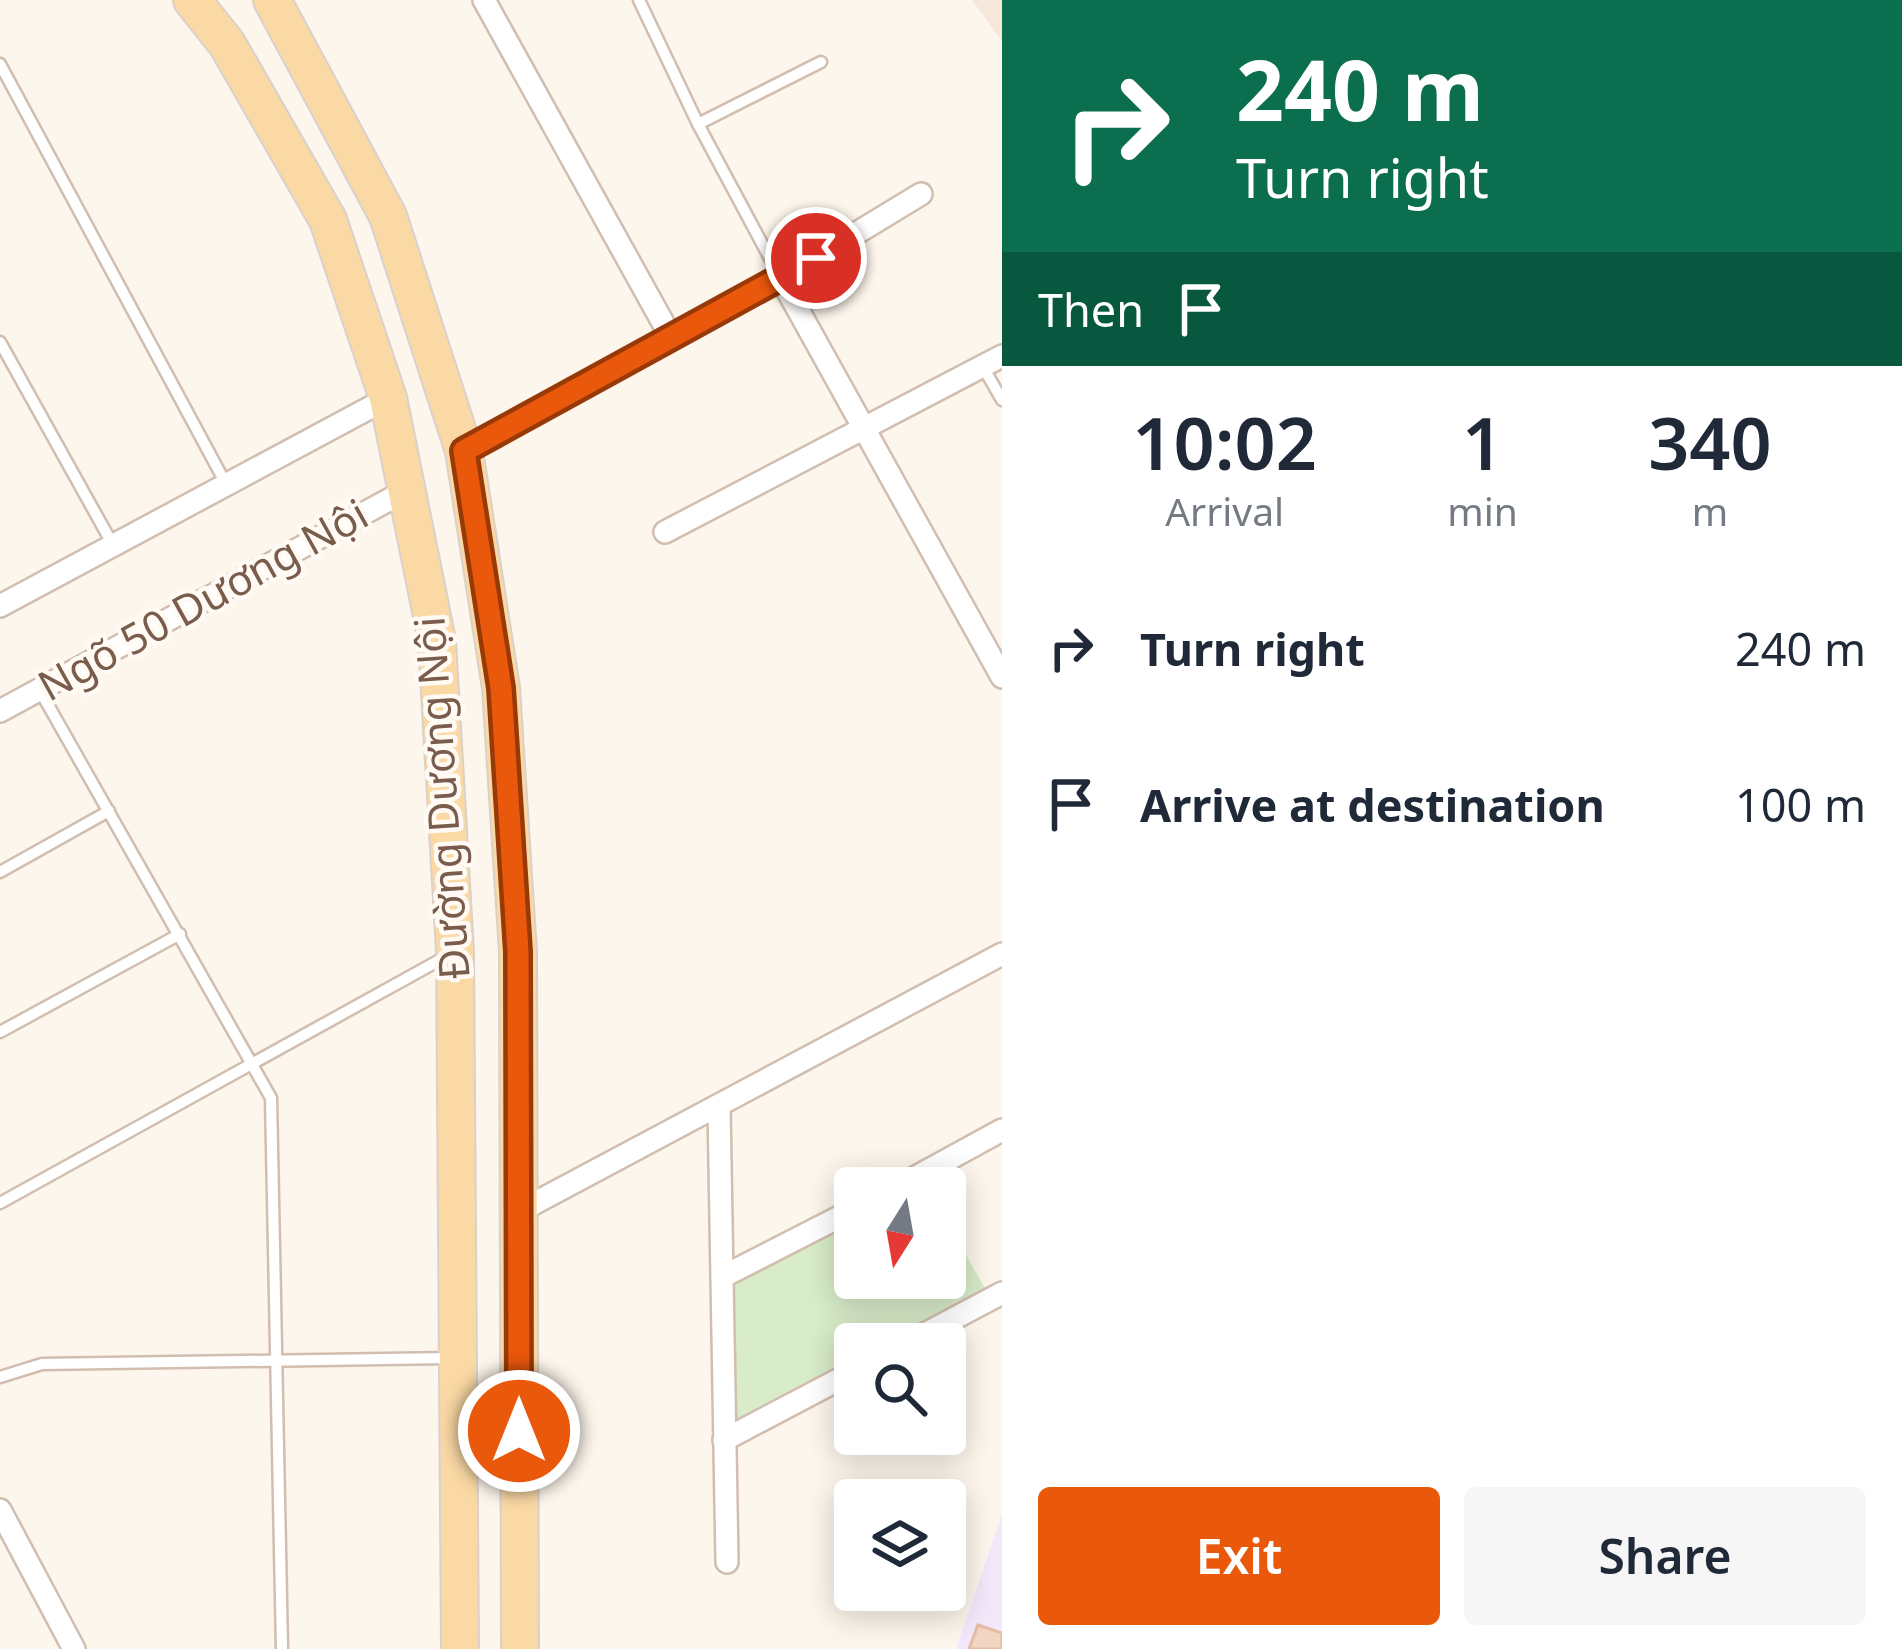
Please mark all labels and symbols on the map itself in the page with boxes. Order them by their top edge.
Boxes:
pin [765,207,867,309]
street label: Ngõ 50 Dương Nội [27,484,377,713]
street label: Đường Dương Nội [399,615,482,981]
north arrow [834,1167,966,1299]
position arrow [456,1368,582,1494]

